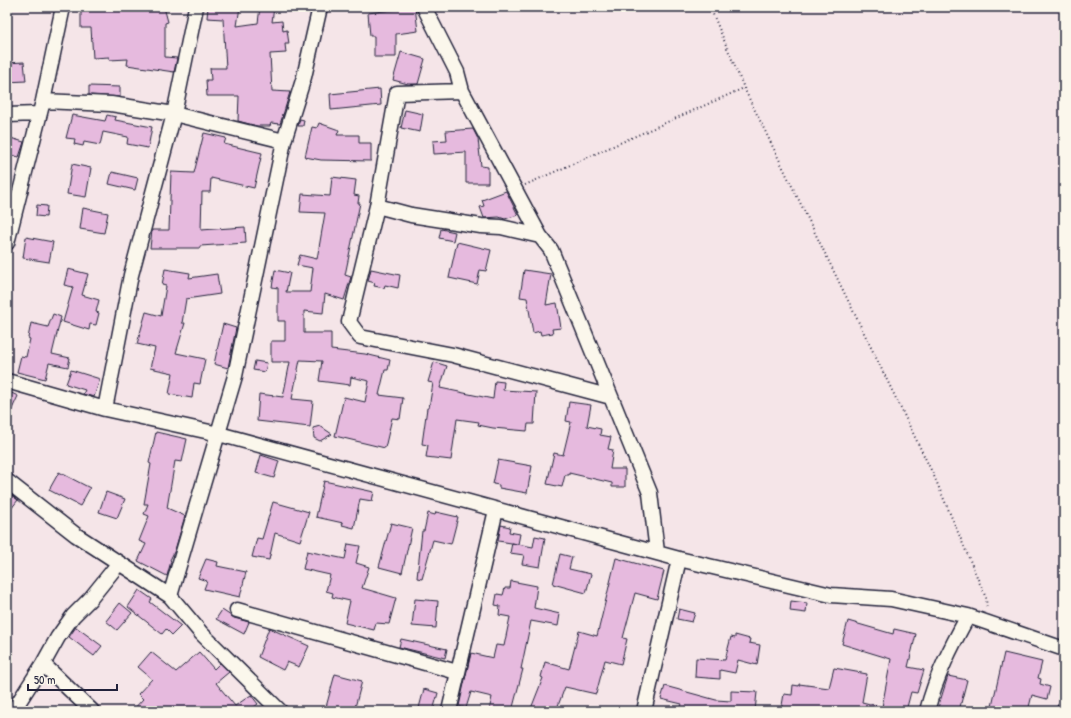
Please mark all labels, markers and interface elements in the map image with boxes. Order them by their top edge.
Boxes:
scale bar [28,666,117,692]
text: 50 m [34,671,55,688]

